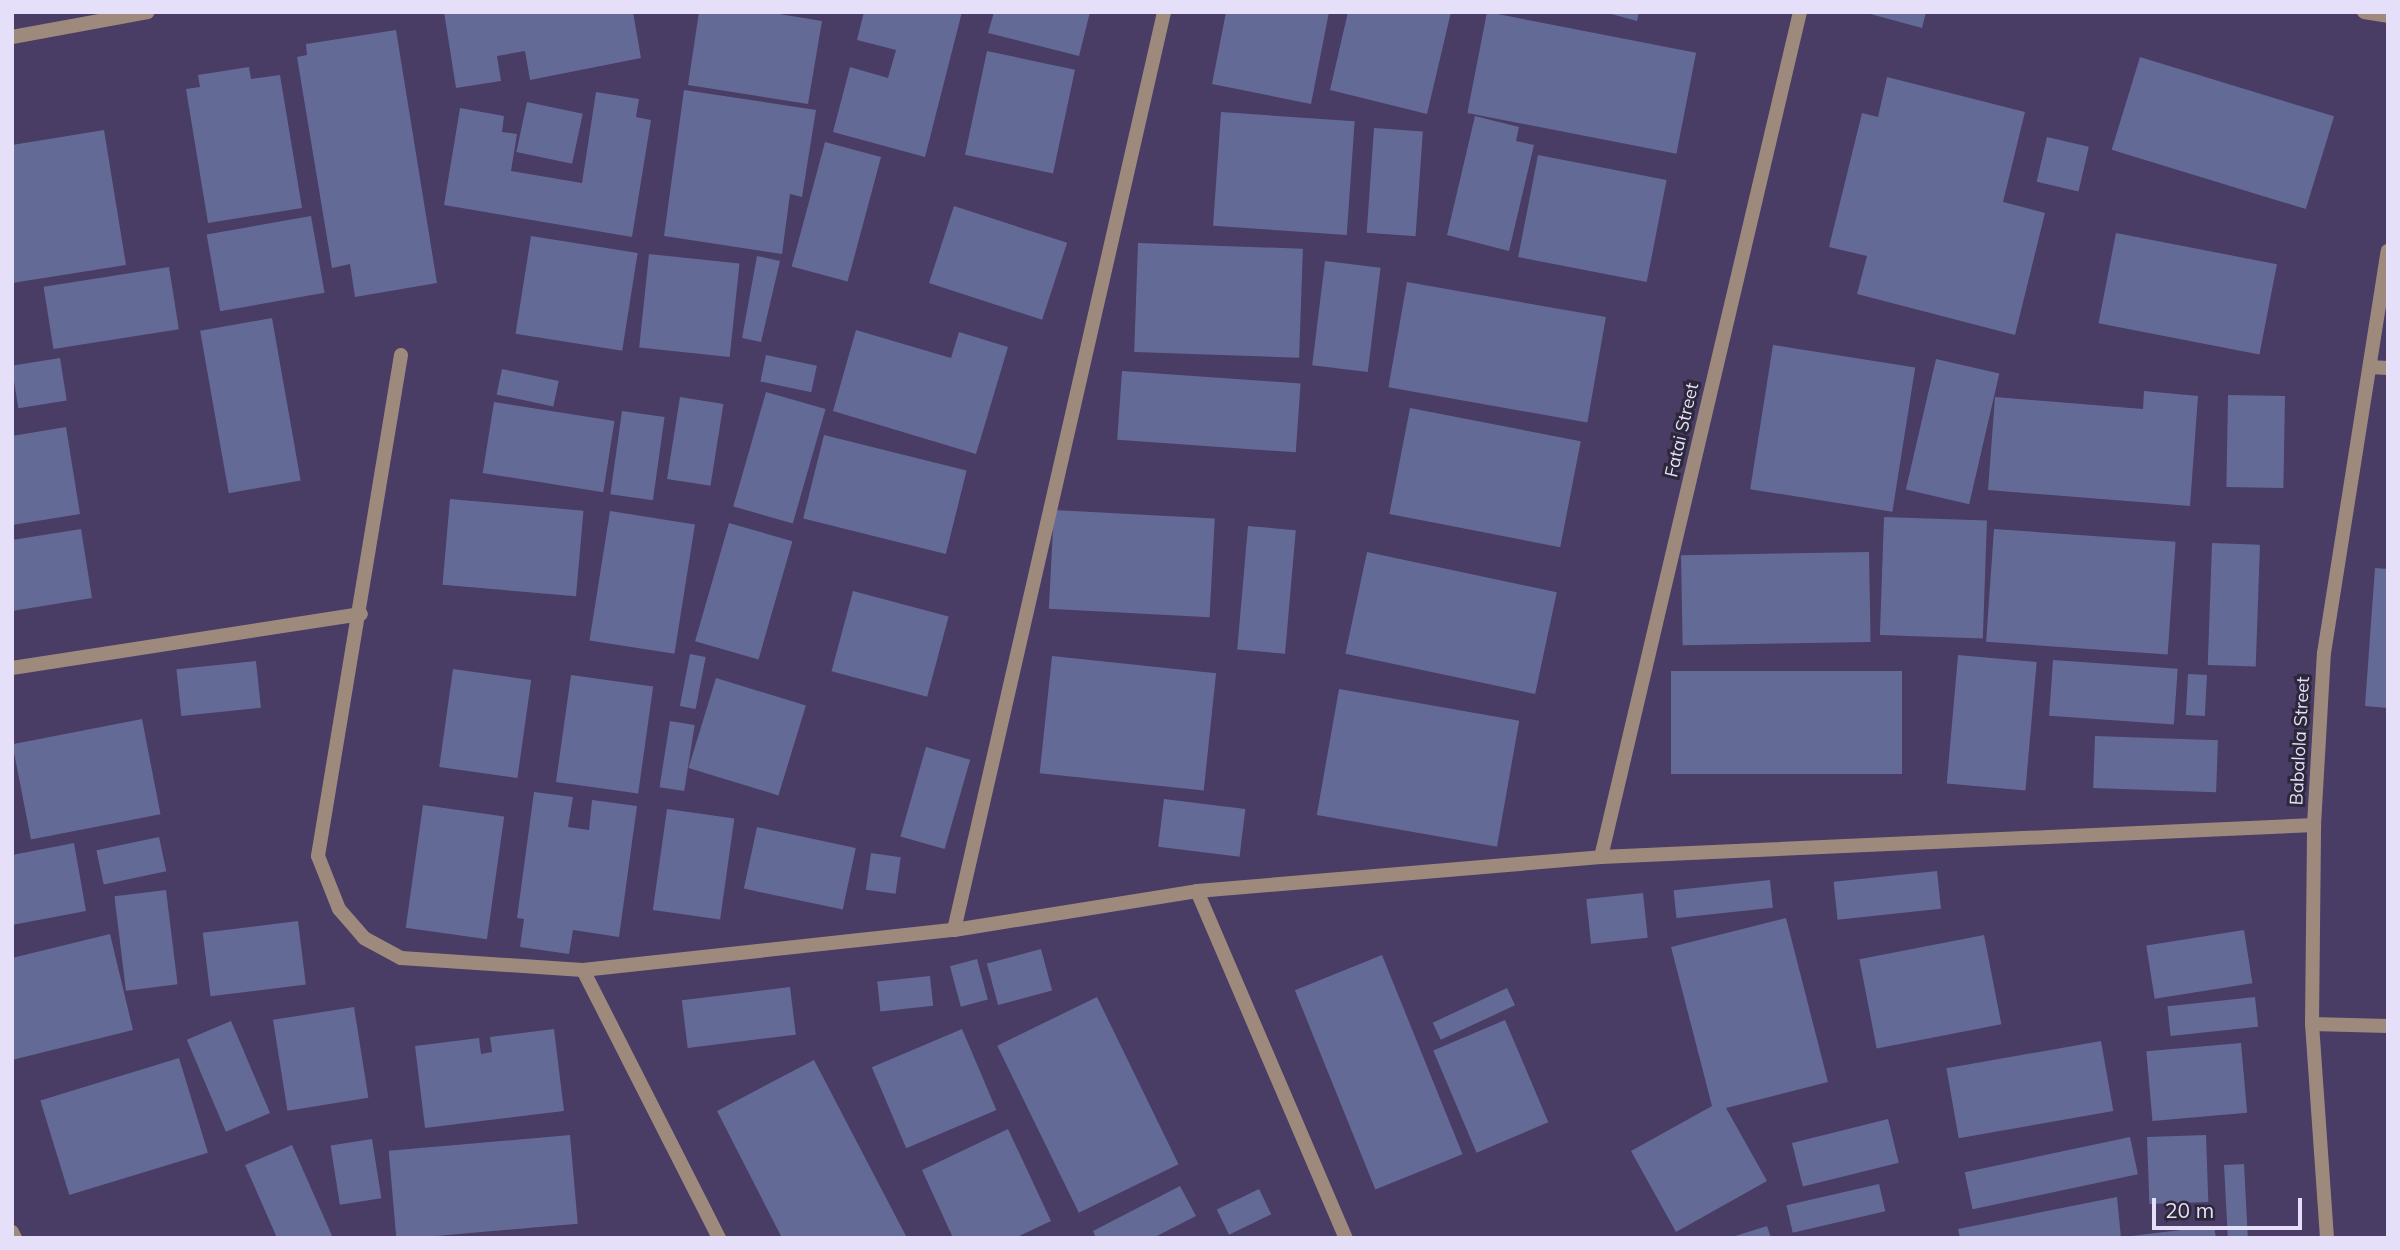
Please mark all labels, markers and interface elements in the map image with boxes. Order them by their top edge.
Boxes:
street label: Fatai Street [1661,381,1703,479]
street label: Babalola Street [2286,676,2314,806]
scale bar [2155,1184,2306,1228]
text: 20 m [2165,1197,2214,1223]

